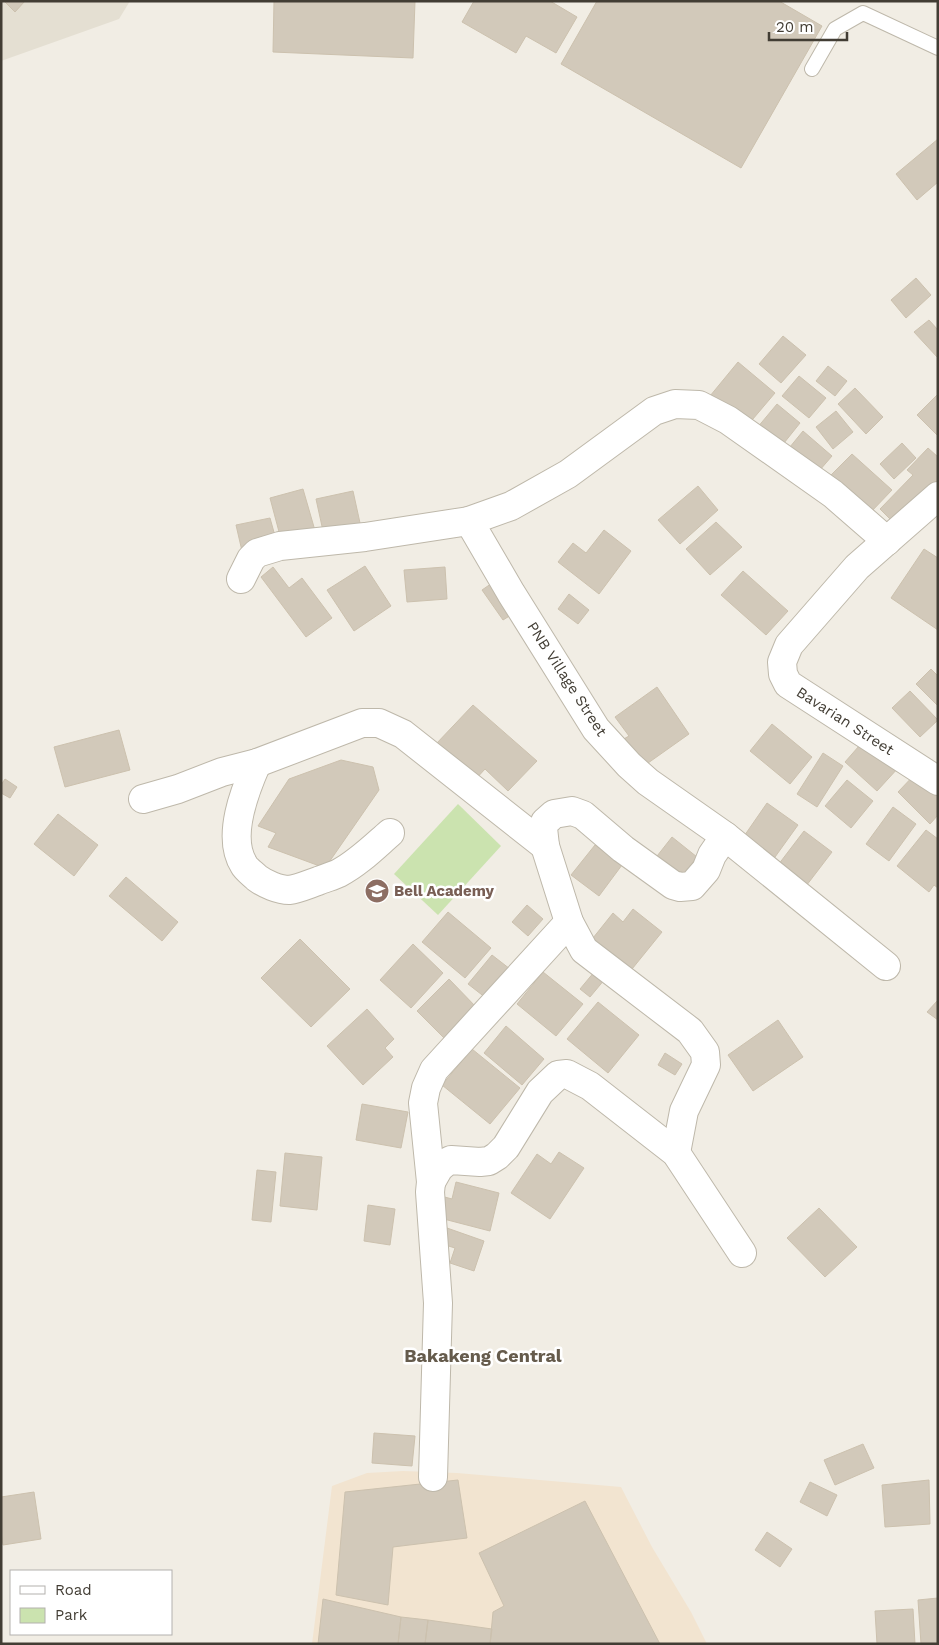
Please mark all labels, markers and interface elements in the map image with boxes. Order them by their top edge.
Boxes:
scale bar [769,10,846,42]
text: 20 m [776,18,814,36]
street label: PNB Village Street [523,618,611,740]
street label: Bavarian Street [793,683,898,759]
school or university icon: Bell Academy [364,878,390,904]
place label: Bell Academy [394,882,494,900]
district label: Bakakeng Central [404,1345,562,1366]
legend [10,1570,172,1635]
text: Road [55,1581,92,1599]
text: Park [55,1606,88,1624]

